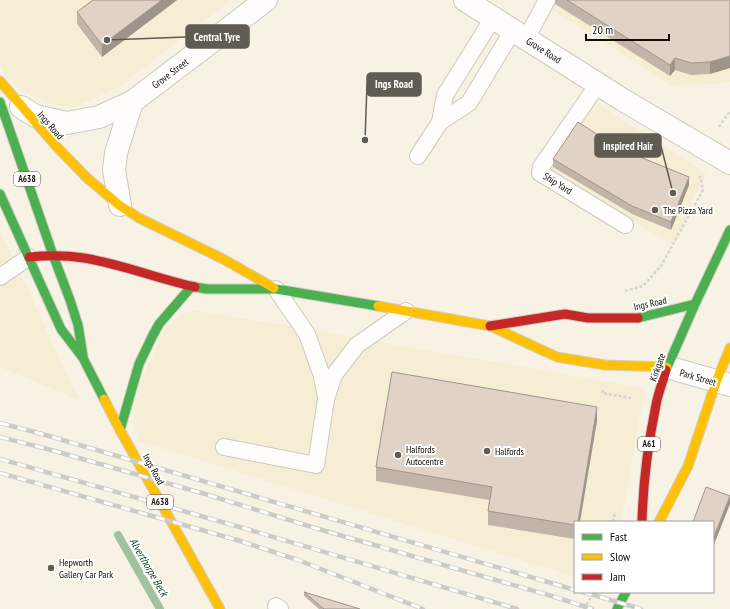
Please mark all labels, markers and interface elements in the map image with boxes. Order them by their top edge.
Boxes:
scale bar [586,16,669,42]
text: 20 m [592,22,613,37]
callout: Central Tyre [186,25,249,48]
text: Central Tyre [194,30,240,44]
street label: Grove Road [524,35,564,66]
street label: Grove Street [149,55,191,91]
callout: Ings Road [367,73,421,96]
text: Ings Road [375,77,413,91]
street label: Ings Road [35,108,67,142]
callout: Inspired Hair [595,134,661,157]
text: Inspired Hair [603,139,654,153]
street label: Ship Yard [541,169,575,197]
road number: A638 [14,172,40,186]
place label: The Pizza Yard [663,204,713,217]
marker: The Pizza Yard [650,205,660,215]
street label: Ings Road [632,294,668,313]
street label: Kirkgate [646,351,668,383]
street label: Park Street [678,366,718,389]
road number: A61 [638,437,660,451]
place label: Halfords Autocentre [406,443,444,468]
place label: Halfords [495,445,525,458]
marker: Halfords [482,446,492,456]
marker: Halfords Autocentre [393,450,403,460]
street label: Ings Road [140,451,167,487]
road number: A638 [147,495,173,509]
legend [574,521,714,593]
text: Fast [610,529,628,544]
water label: Alverthorpe Beck [127,535,172,600]
text: Slow [610,549,631,564]
place label: Hepworth Gallery Car Park [59,556,113,581]
marker: Hepworth Gallery Car Park [46,563,56,573]
text: Jam [609,569,626,584]

